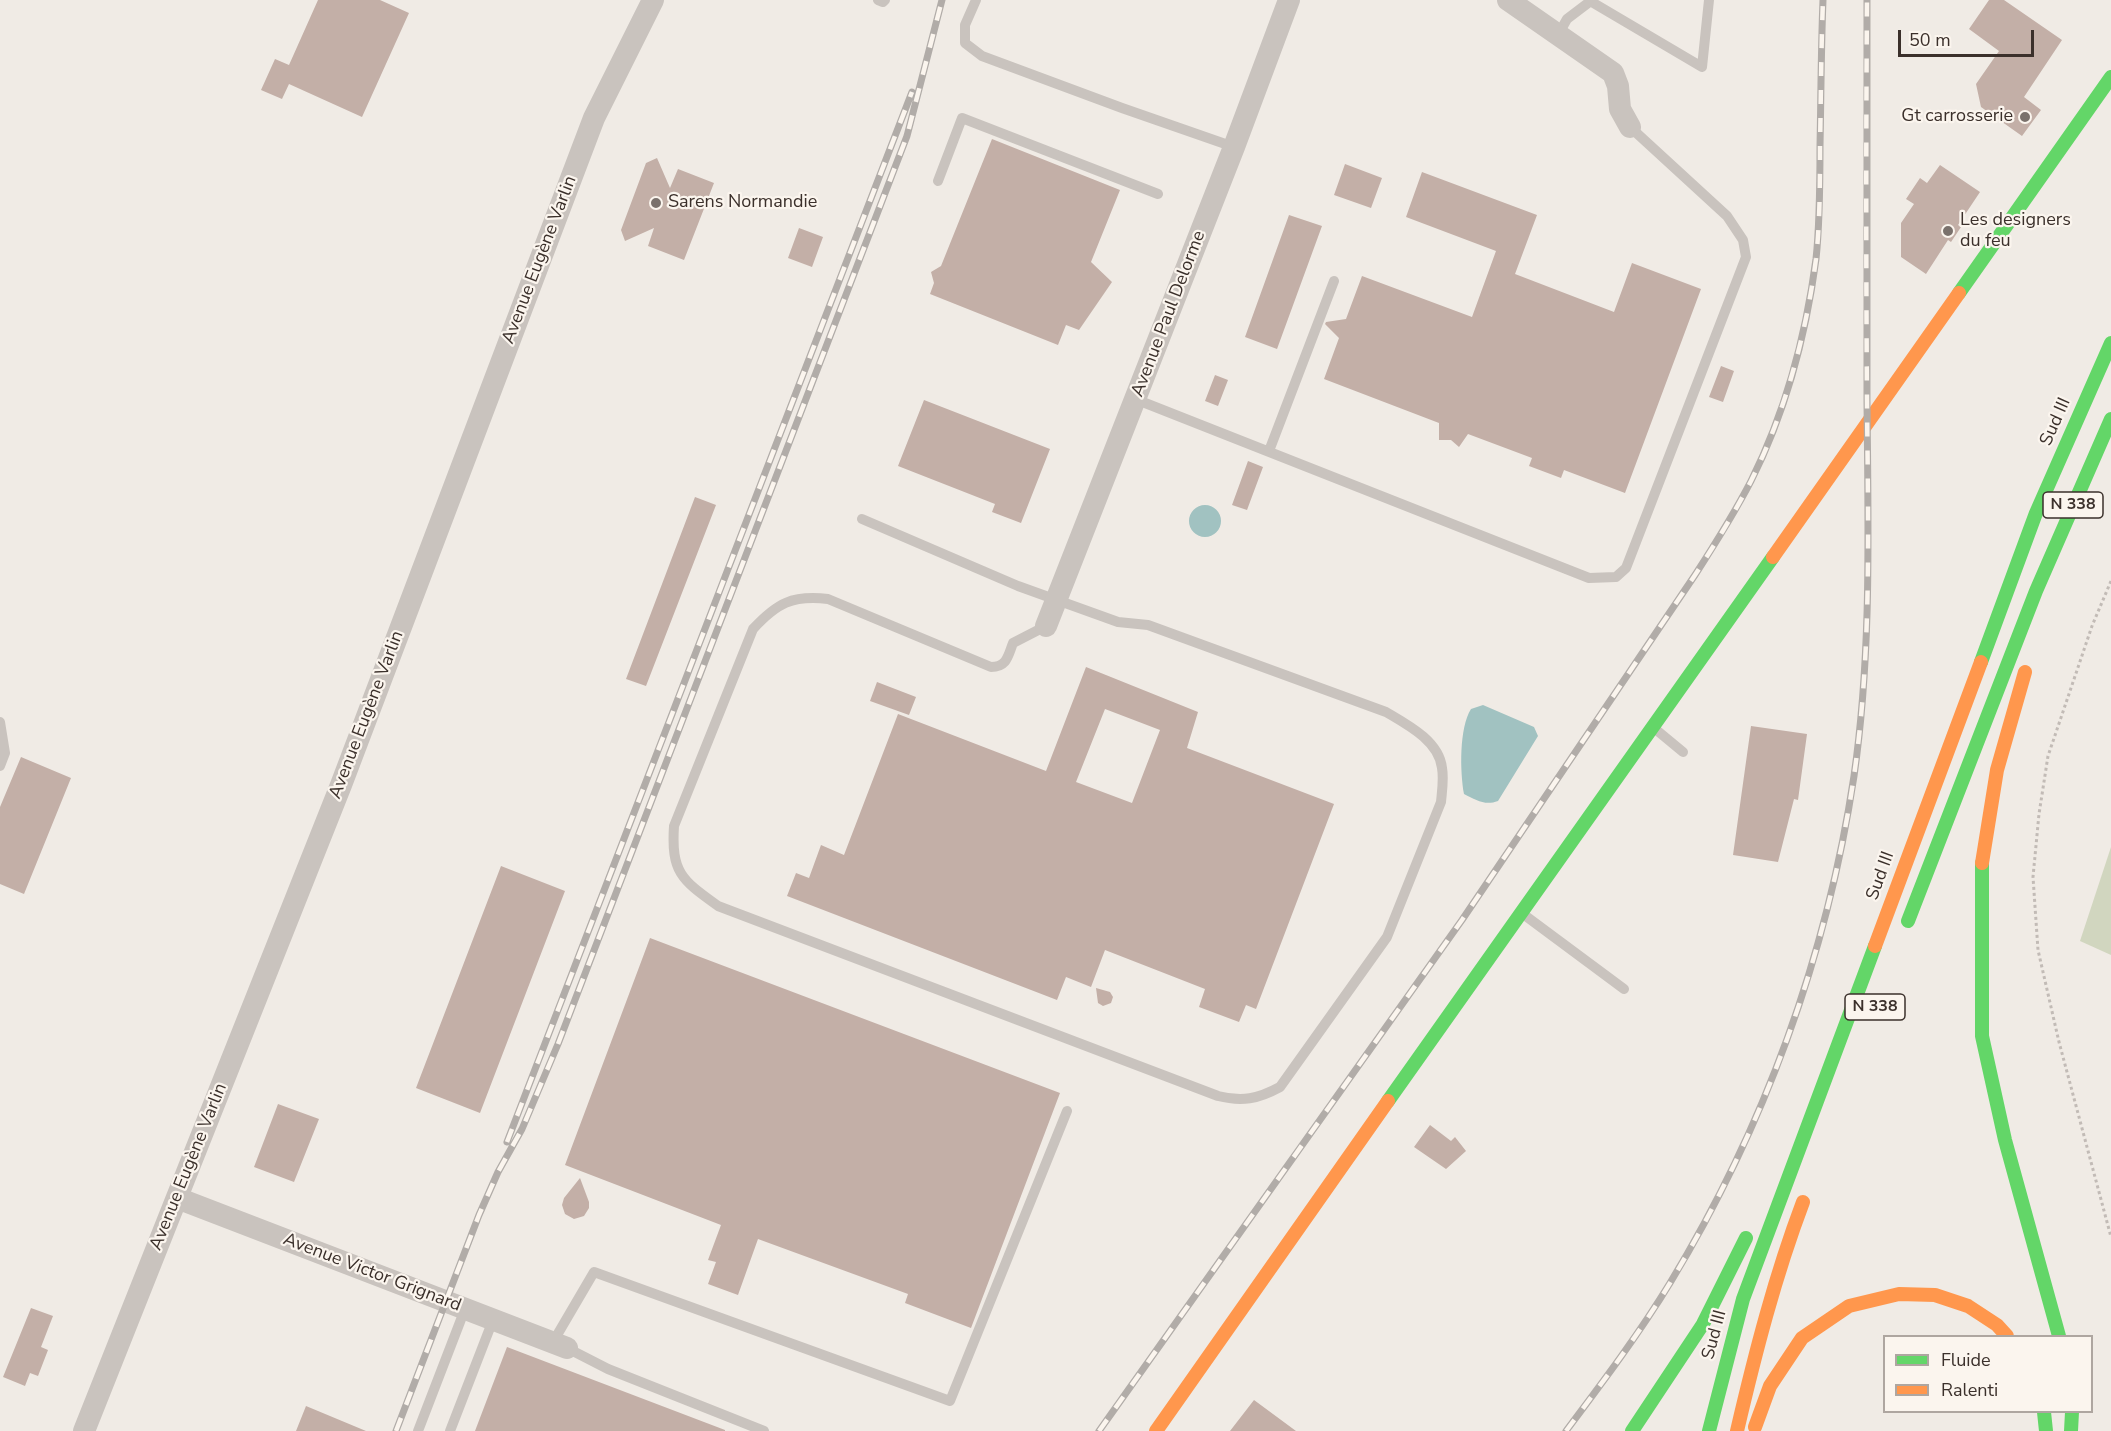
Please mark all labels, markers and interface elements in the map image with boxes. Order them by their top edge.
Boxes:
scale bar [1901,18,2038,56]
text: 50 m [1909,28,1951,52]
place label: Gt carrosserie [1901,106,2013,128]
marker: Gt carrosserie [2018,110,2032,124]
street label: Avenue Eugène Varlin [498,173,582,347]
place label: Sarens Normandie [668,192,817,214]
marker: Sarens Normandie [649,196,663,210]
place label: Les designers du feu [1960,210,2071,252]
marker: Les designers du feu [1941,224,1955,238]
street label: Avenue Paul Delorme [1127,228,1211,400]
street label: Sud III [2036,395,2076,449]
road number: N 338 [2043,492,2103,518]
street label: Avenue Eugène Varlin [325,628,409,802]
street label: Sud III [1862,849,1900,903]
road number: N 338 [1845,994,1905,1020]
street label: Avenue Eugène Varlin [146,1080,232,1254]
street label: Avenue Victor Grignard [280,1229,464,1317]
street label: Sud III [1698,1308,1732,1362]
legend [1883,1335,2093,1413]
text: Fluide [1941,1348,1991,1372]
text: Ralenti [1941,1378,1998,1402]

